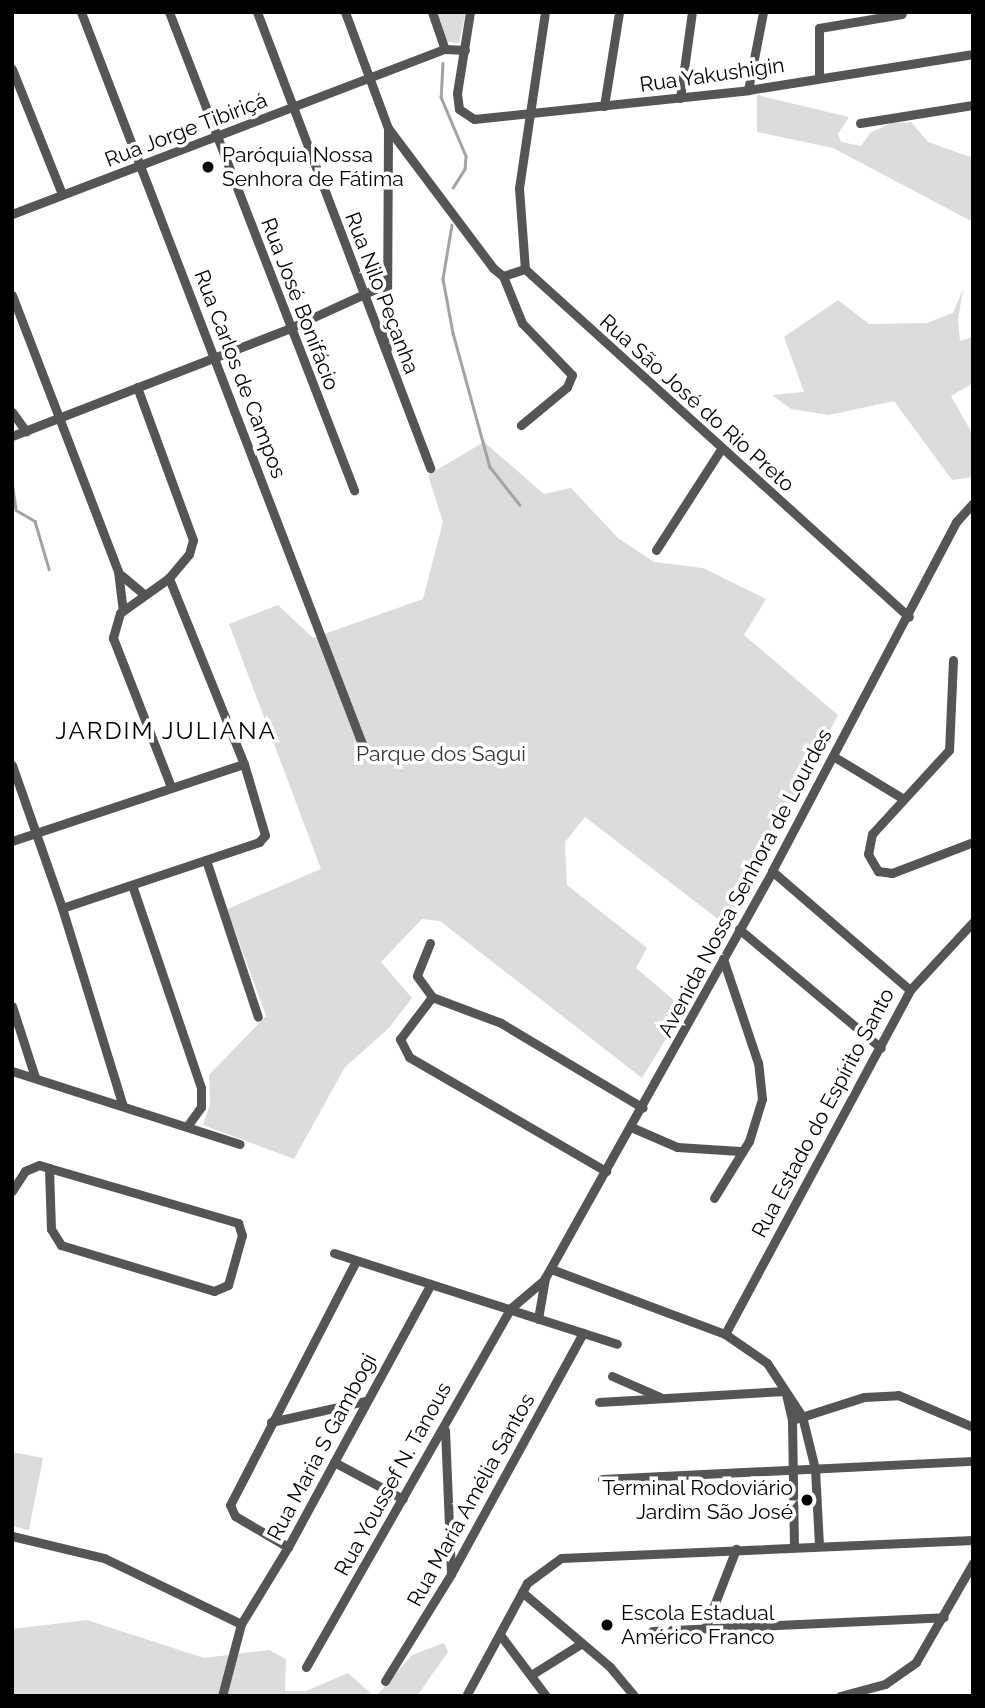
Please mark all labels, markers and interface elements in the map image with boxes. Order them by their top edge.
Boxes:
street label: Rua Yakushigin [638,52,786,98]
street label: Rua Jorge Tibiriçá [101,87,271,173]
place label: Paróquia Nossa Senhora de Fátima [222,142,404,192]
marker: Paróquia Nossa Senhora de Fátima [200,159,216,175]
street label: Rua Nilo Peçanha [340,209,424,377]
street label: Rua José Bonifácio [255,214,345,394]
street label: Rua Carlos de Campos [189,266,291,482]
street label: Rua São José do Rio Preto [594,309,800,497]
district label: JARDIM JULIANA [57,717,275,745]
street label: Avenida Nossa Senhora de Lourdes [653,725,837,1041]
park label: Parque dos Sagui [356,741,526,767]
street label: Rua Estado do Espírito Santo [746,984,900,1242]
street label: Rua Maria S Gambogi [262,1349,382,1545]
street label: Rua Youssef N. Tanous [329,1377,457,1581]
street label: Rua Maria Amélia Santos [402,1389,540,1611]
place label: Terminal Rodoviário Jardim São José [602,1475,793,1525]
marker: Terminal Rodoviário Jardim São José [799,1492,815,1508]
place label: Escola Estadual Américo Franco [621,1600,775,1650]
marker: Escola Estadual Américo Franco [599,1617,615,1633]

